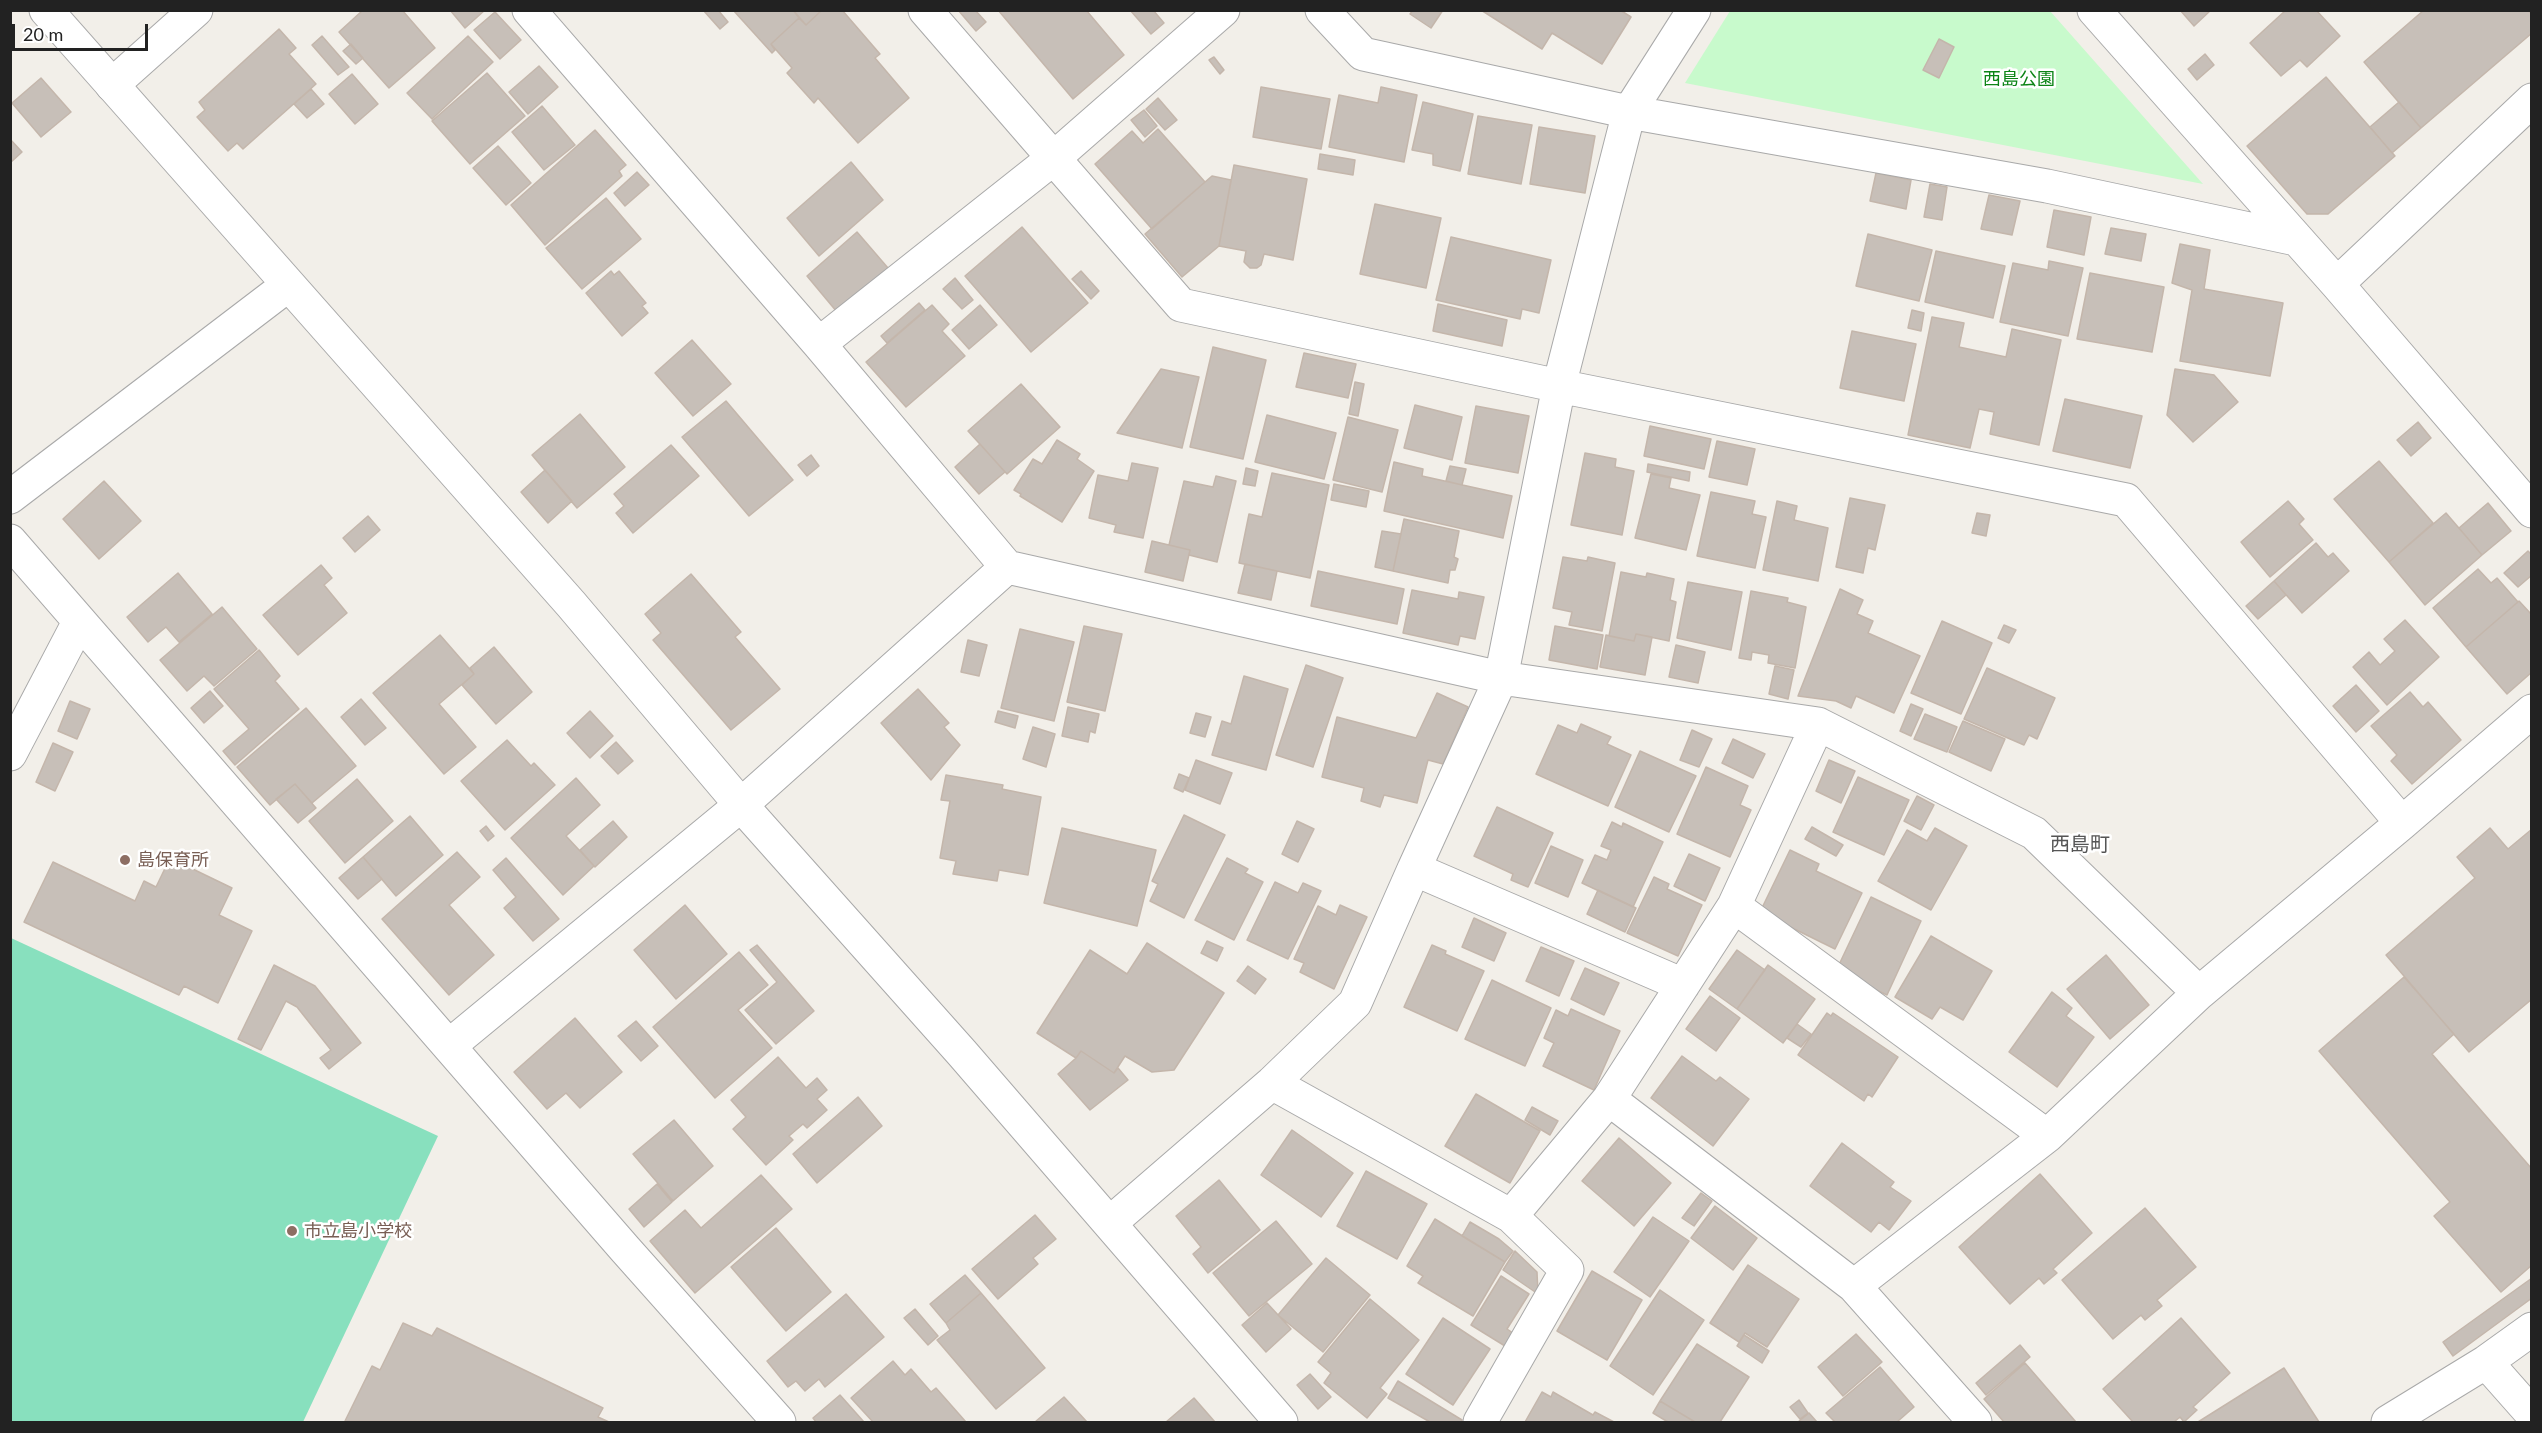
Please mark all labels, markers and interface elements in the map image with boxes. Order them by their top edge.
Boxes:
scale bar [15,12,152,50]
text: 20 m [23,23,63,45]
park label: 西島公園 [1983,68,2055,90]
district label: 西島町 [2050,833,2110,857]
place label: 島保育所 [137,849,209,871]
marker: 島保育所 [118,853,132,867]
place label: 市立島小学校 [304,1220,412,1242]
marker: 市立島小学校 [285,1224,299,1238]

